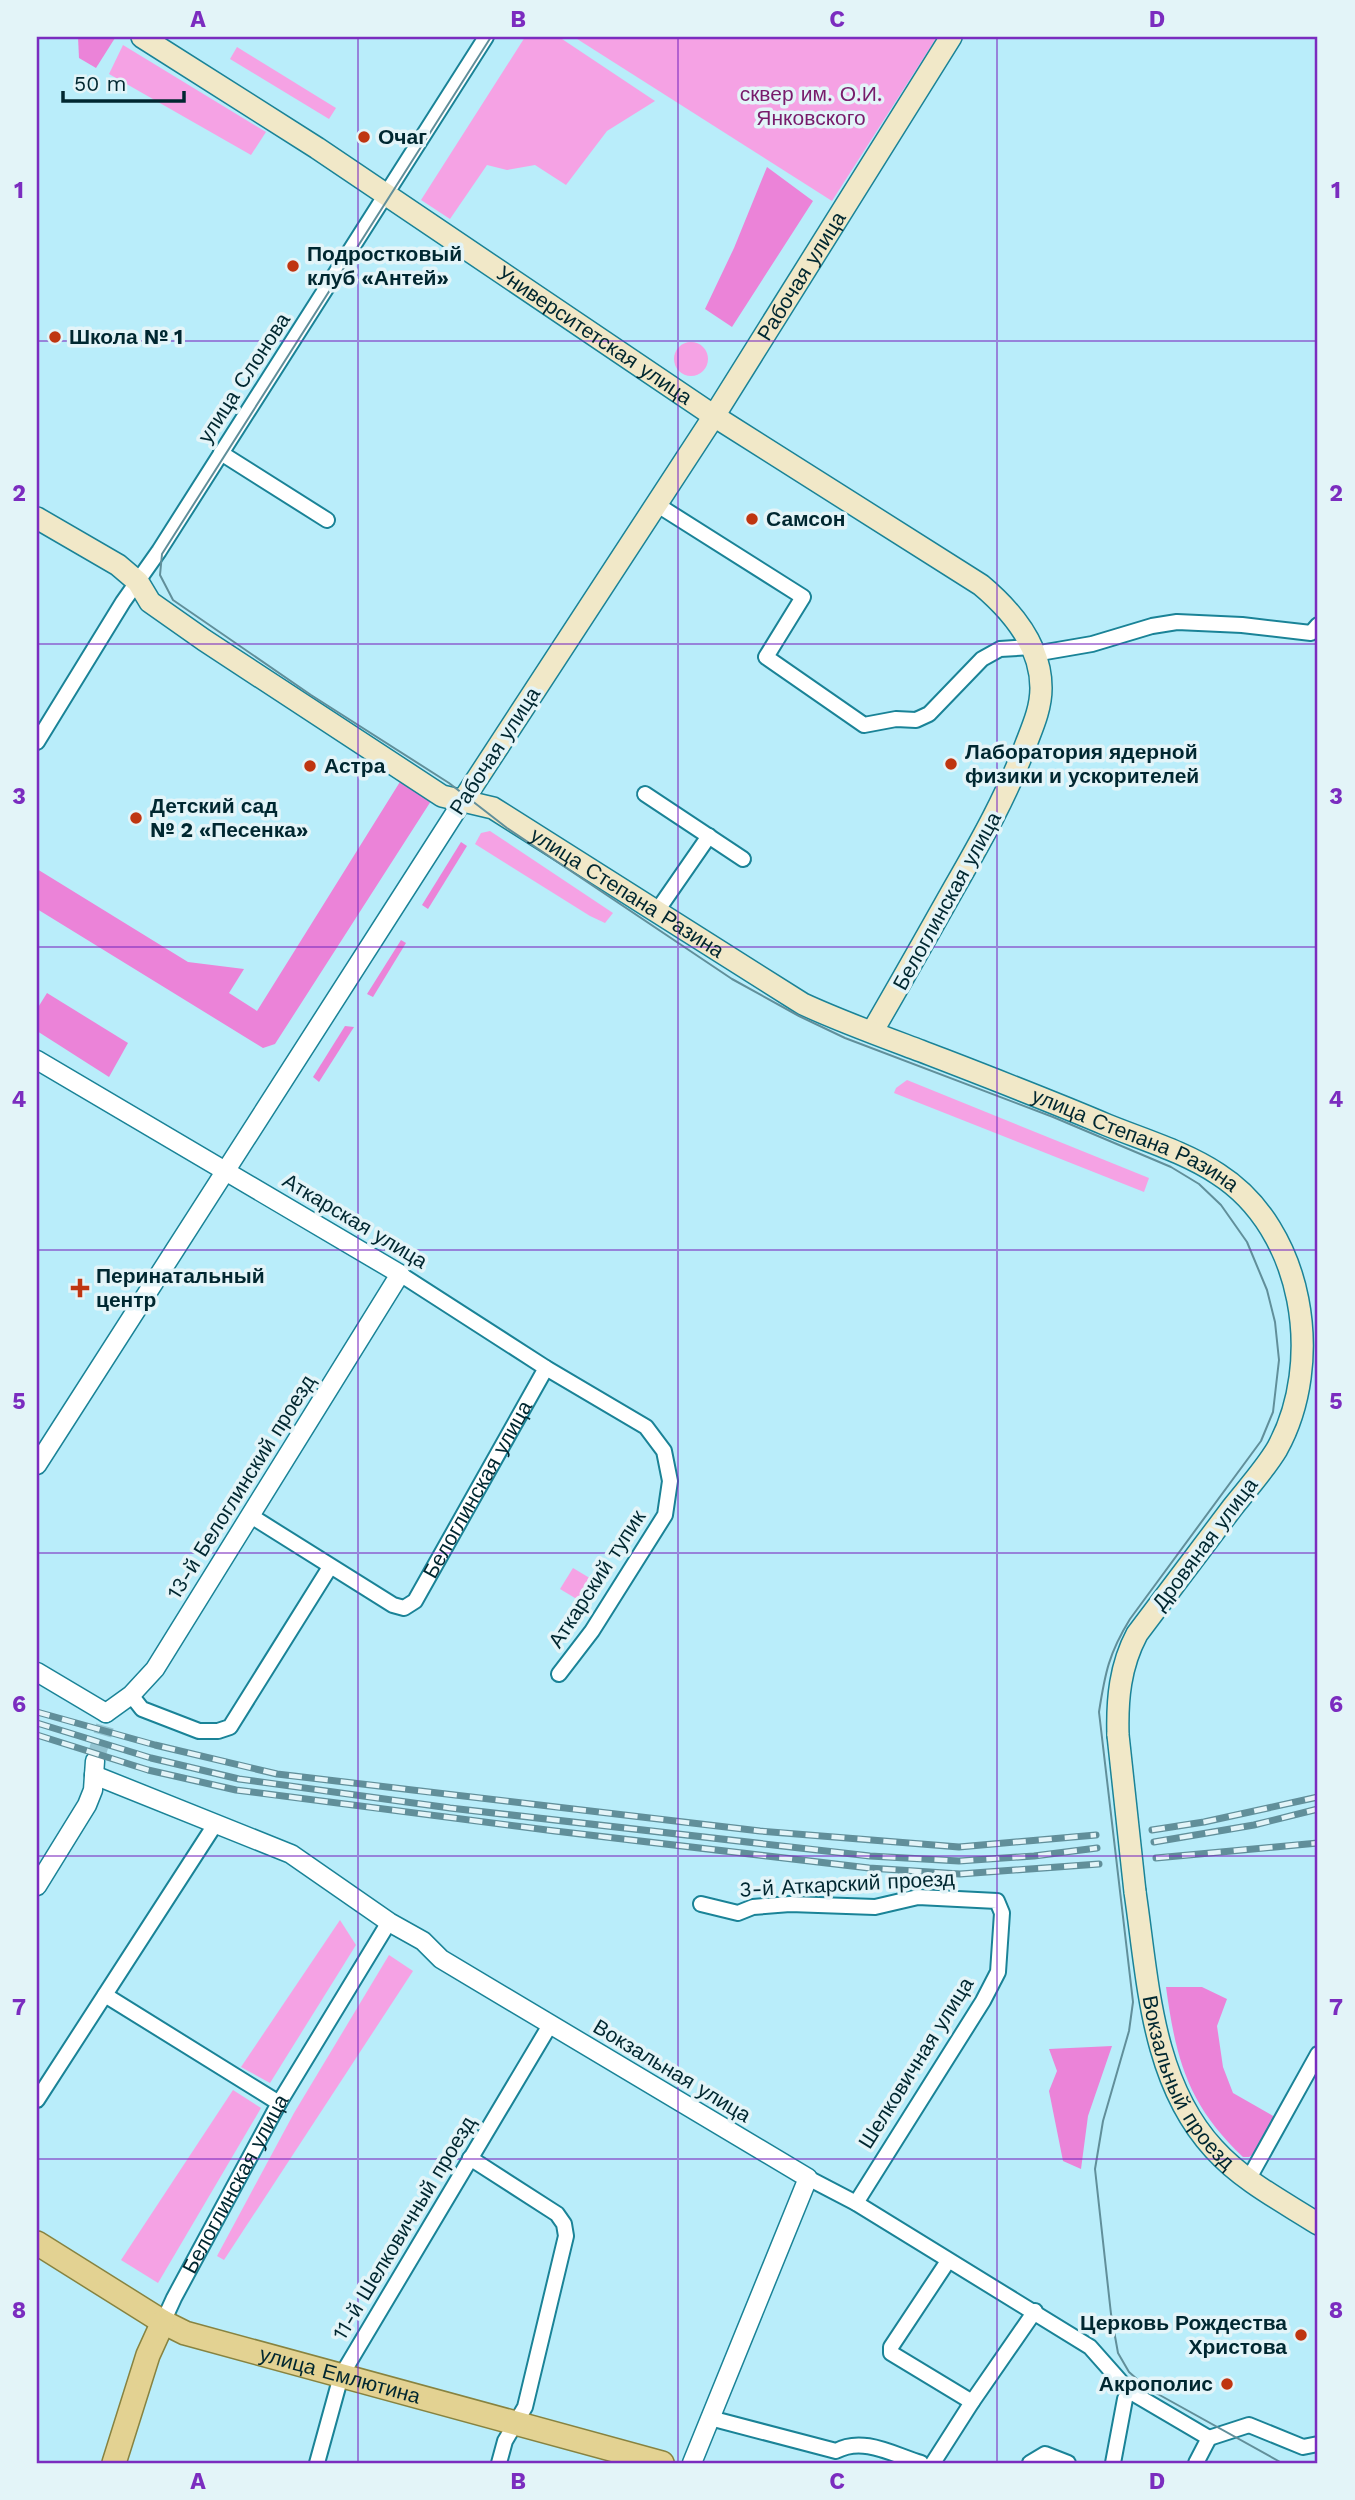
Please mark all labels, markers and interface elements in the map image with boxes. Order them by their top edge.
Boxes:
text: A [190,6,206,33]
text: B [510,6,526,33]
text: C [829,6,845,33]
text: D [1149,6,1165,33]
scale bar [63,60,184,104]
text: 50 m [74,71,126,96]
park label: сквер им. О.И. Янковского [740,81,882,130]
place label: Очаг [378,124,427,149]
marker: Очаг [356,129,372,145]
text: 1 [14,177,24,204]
text: 1 [1331,177,1341,204]
street label: Рабочая улица [751,207,851,345]
place label: Подростковый клуб «Антей» [307,241,462,290]
marker: Подростковый клуб «Антей» [285,258,301,274]
street label: Университетская улица [492,260,697,410]
street label: улица Слонова [192,308,295,447]
place label: Школа № 1 [69,324,183,349]
marker: Школа № 1 [47,329,63,345]
text: 2 [12,480,26,507]
text: 2 [1329,480,1343,507]
place label: Самсон [766,506,846,531]
marker: Самсон [744,511,760,527]
street label: Рабочая улица [444,682,545,819]
place label: Лаборатория ядерной физики и ускорителей [965,739,1199,788]
place label: Астра [324,753,386,778]
marker: Лаборатория ядерной физики и ускорителей [943,756,959,772]
marker: Астра [302,758,318,774]
text: 3 [12,783,26,810]
text: 3 [1329,783,1343,810]
place label: Детский сад № 2 «Песенка» [150,793,308,842]
street label: Белоглинская улица [887,807,1006,994]
marker: Детский сад № 2 «Песенка» [128,810,144,826]
street label: улица Степана Разина [526,822,729,963]
street label: улица Степана Разина [1028,1082,1244,1197]
text: 4 [12,1086,27,1113]
text: 4 [1329,1086,1344,1113]
street label: Аткарская улица [278,1168,432,1274]
place label: Перинатальный центр [96,1263,265,1312]
marker: Перинатальный центр [70,1278,90,1298]
street label: 13-й Белоглинский проезд [161,1370,320,1603]
text: 5 [12,1388,26,1415]
text: 5 [1329,1388,1343,1415]
street label: Белоглинская улица [417,1396,537,1582]
street label: Дровяная улица [1147,1472,1263,1615]
street label: Аткарский тупик [543,1505,651,1652]
text: 6 [12,1691,26,1718]
text: 6 [1329,1691,1343,1718]
street label: 3-й Аткарский проезд [739,1865,955,1902]
street label: Шелковичная улица [853,1972,979,2153]
street label: Вокзальный проезд [1138,1993,1240,2175]
text: 7 [12,1994,26,2021]
text: 7 [1329,1994,1343,2021]
street label: Вокзальная улица [589,2014,756,2128]
street label: Белоглинская улица [177,2089,294,2278]
street label: 11-й Шелковичный проезд [327,2111,480,2344]
text: 8 [12,2297,26,2324]
text: 8 [1329,2297,1343,2324]
place label: Церковь Рождества Христова [1080,2310,1287,2359]
marker: Церковь Рождества Христова [1293,2327,1309,2343]
street label: улица Емлютина [257,2341,424,2409]
place label: Акрополис [1099,2371,1213,2396]
marker: Акрополис [1219,2376,1235,2392]
text: A [190,2468,206,2495]
text: B [510,2468,526,2495]
text: C [829,2468,845,2495]
text: D [1149,2468,1165,2495]

